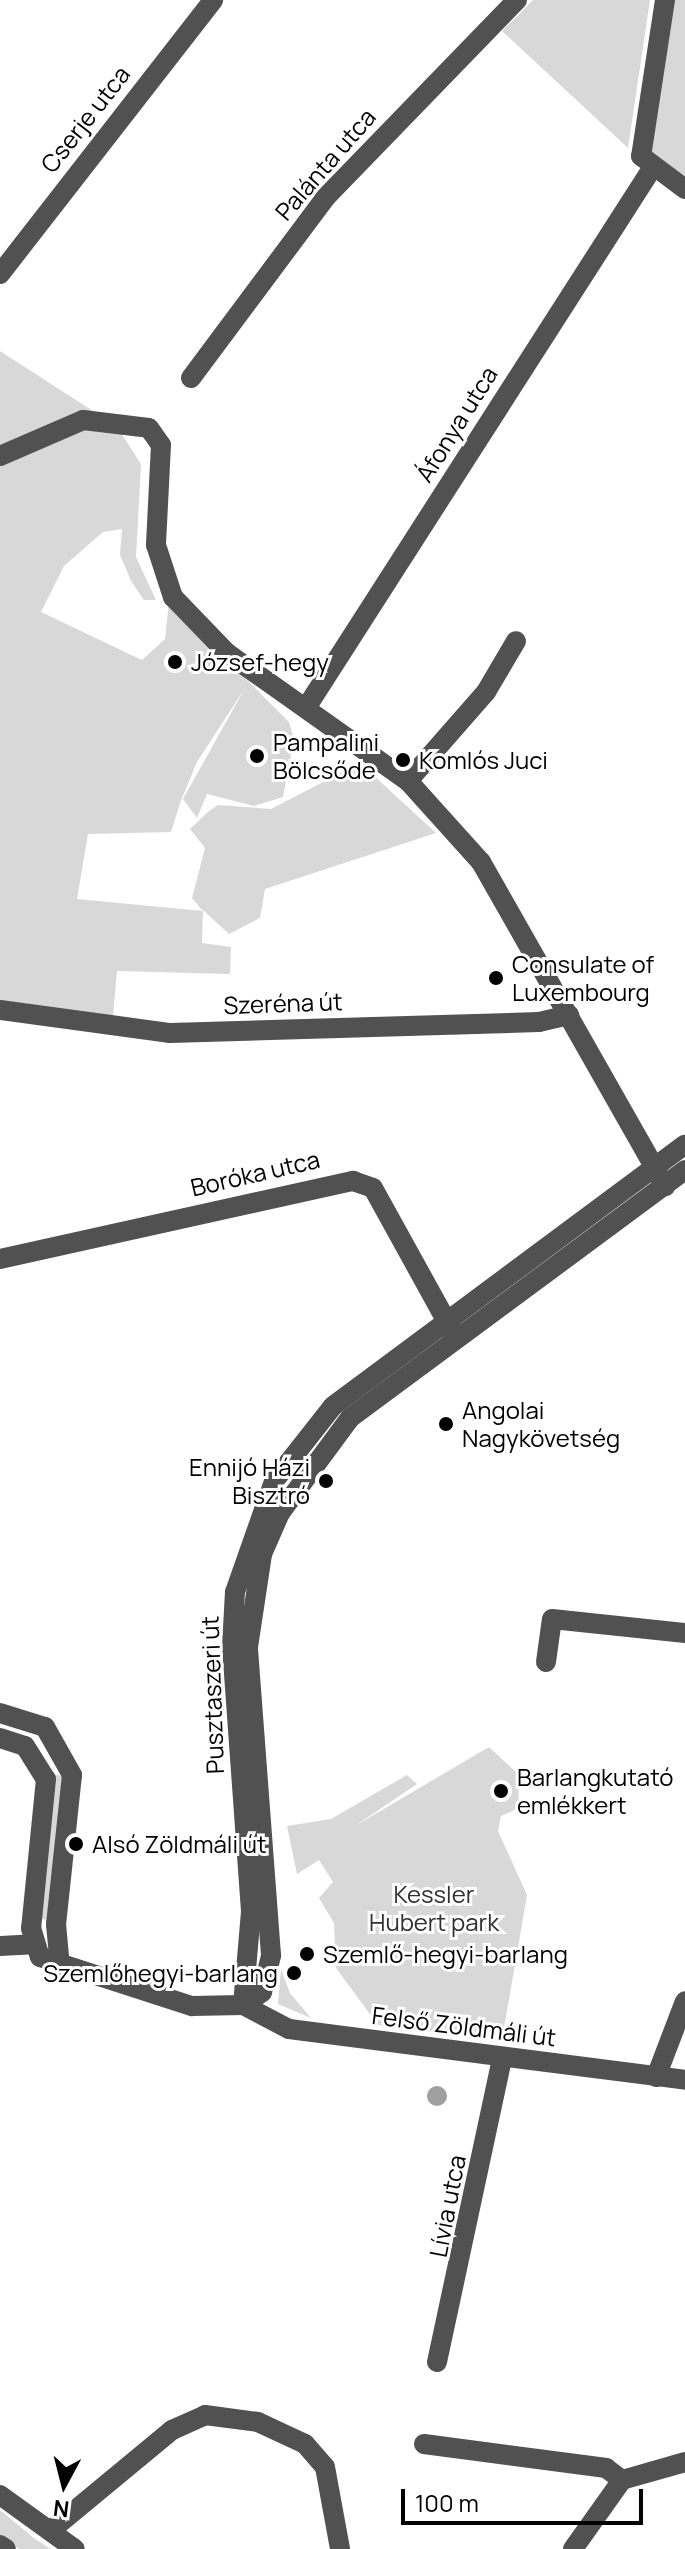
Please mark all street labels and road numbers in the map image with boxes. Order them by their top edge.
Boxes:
street label: Cserje utca [34,60,136,178]
street label: Palánta utca [269,102,381,226]
street label: Áfonya utca [409,361,503,487]
street label: Szeréna út [223,987,343,1019]
street label: Boróka utca [188,1144,322,1202]
street label: Pusztaszeri út [195,1615,229,1775]
street label: Felső Zöldmáli út [370,2000,558,2052]
street label: Lívia utca [423,2152,471,2260]

